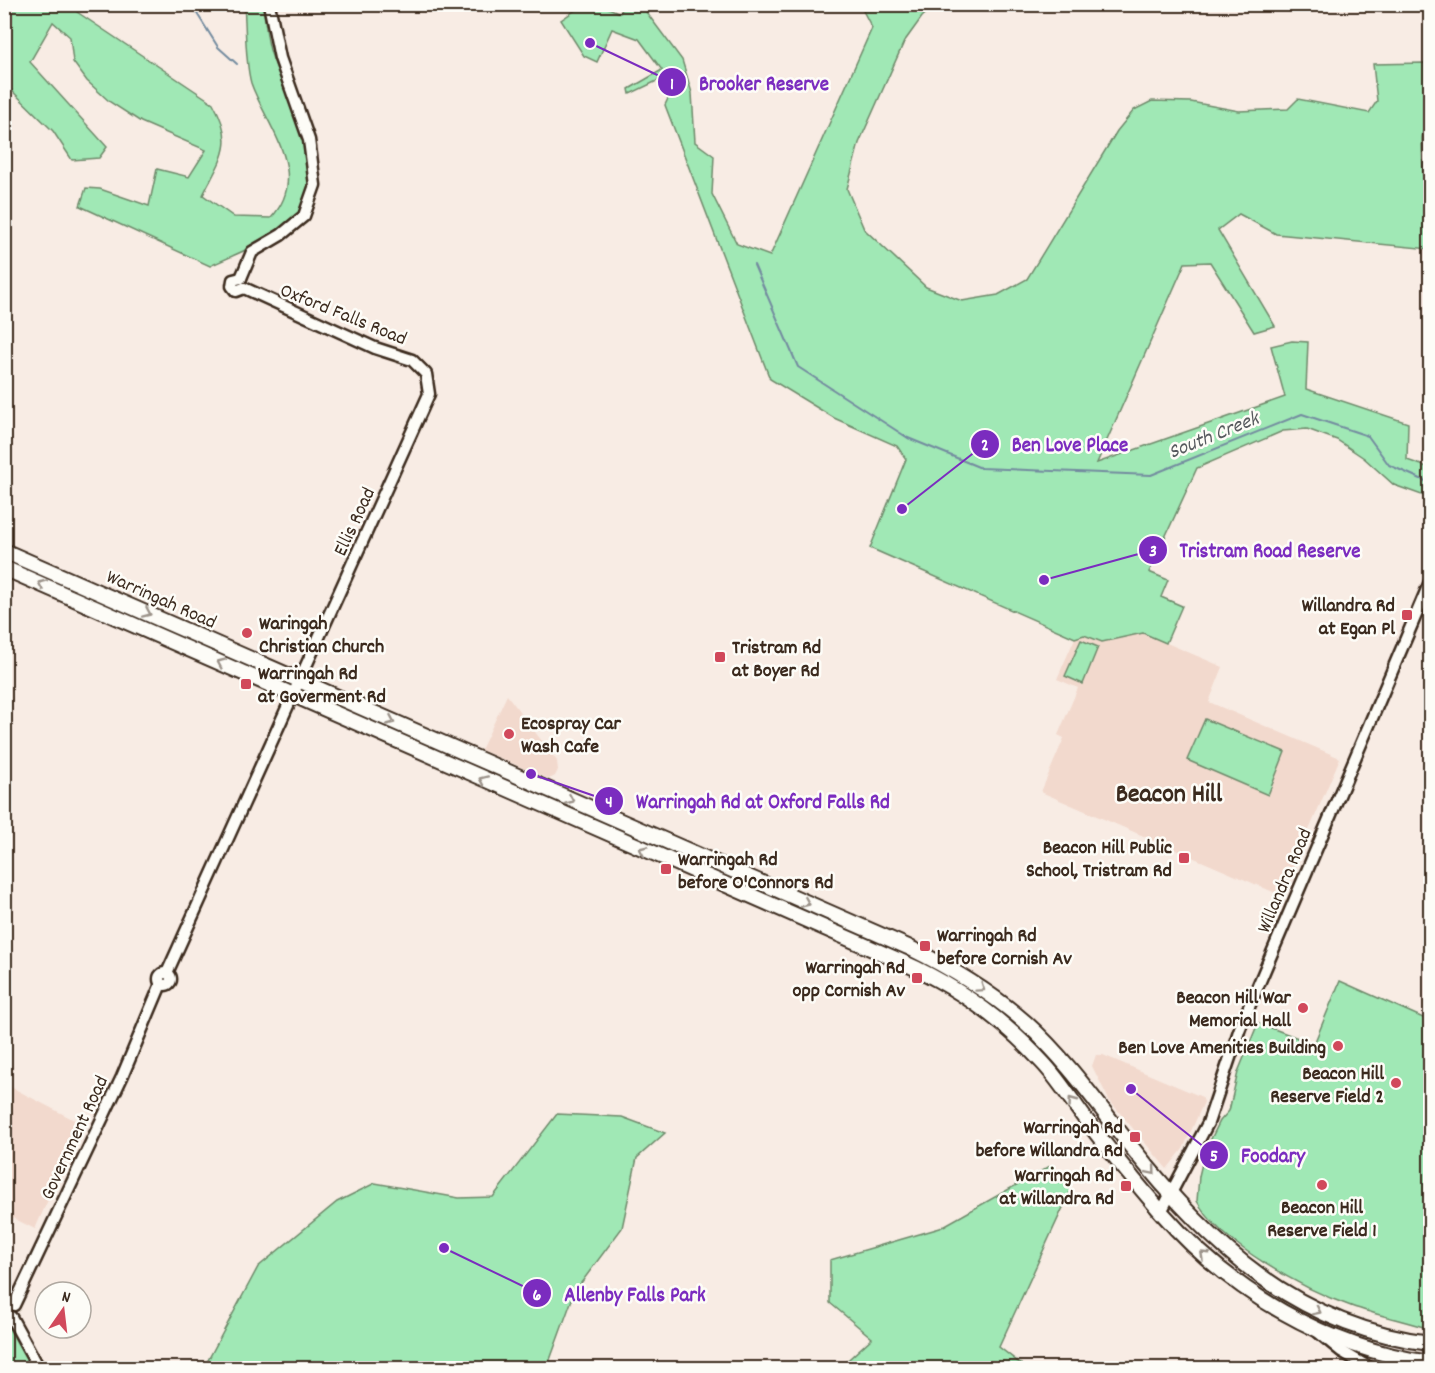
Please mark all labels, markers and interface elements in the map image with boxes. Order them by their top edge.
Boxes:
callout: Brooker Reserve [657,63,841,102]
text: Brooker Reserve [699,71,829,101]
text: 1 [670,73,674,98]
street label: Oxford Falls Road [275,278,410,354]
water label: South Creek [1164,404,1266,469]
callout: Ben Love Place [970,424,1140,463]
text: Ben Love Place [1012,432,1128,462]
text: 2 [981,434,989,459]
street label: Ellis Road [328,483,384,561]
callout: Tristram Road Reserve [1138,530,1373,569]
text: Tristram Road Reserve [1180,538,1360,568]
text: 3 [1149,540,1157,565]
street label: Warringah Road [101,564,220,638]
one-way arrow [37,580,48,592]
place label: Willandra Rd at Egan Pl [1302,593,1395,644]
one-way arrow [141,606,152,618]
marker: Willandra Rd at Egan Pl [1400,608,1414,622]
place label: Waringah Christian Church [259,611,384,662]
marker: Waringah Christian Church [240,626,254,640]
place label: Tristram Rd at Boyer Rd [732,635,821,686]
marker: Tristram Rd at Boyer Rd [713,650,727,664]
one-way arrow [216,658,227,670]
place label: Warringah Rd at Goverment Rd [258,661,386,712]
marker: Warringah Rd at Goverment Rd [239,677,253,691]
place label: Ecospray Car Wash Cafe [521,711,621,762]
one-way arrow [385,714,396,726]
marker: Ecospray Car Wash Cafe [502,727,516,741]
one-way arrow [479,775,490,787]
district label: Beacon Hill [1116,777,1223,814]
callout: Warringah Rd at Oxford Falls Rd [594,781,902,820]
text: Warringah Rd at Oxford Falls Rd [636,789,890,819]
text: 4 [605,791,613,816]
one-way arrow [563,793,574,805]
street label: Willandra Road [1251,824,1320,938]
place label: Beacon Hill Public School, Tristram Rd [1026,835,1172,886]
one-way arrow [639,845,650,857]
place label: Warringah Rd before O'Connors Rd [678,847,833,898]
marker: Beacon Hill Public School, Tristram Rd [1177,851,1191,865]
marker: Warringah Rd before O'Connors Rd [659,862,673,876]
one-way arrow [800,896,811,908]
place label: Warringah Rd before Cornish Av [937,923,1072,974]
marker: Warringah Rd before Cornish Av [918,939,932,953]
place label: Warringah Rd opp Cornish Av [793,955,906,1006]
marker: Warringah Rd opp Cornish Av [910,971,924,985]
one-way arrow [975,981,986,992]
place label: Beacon Hill War Memorial Hall [1176,985,1292,1036]
marker: Beacon Hill War Memorial Hall [1296,1001,1310,1015]
place label: Ben Love Amenities Building [1118,1035,1326,1063]
marker: Ben Love Amenities Building [1331,1039,1345,1053]
place label: Beacon Hill Reserve Field 2 [1270,1061,1384,1112]
street label: Government Road [35,1072,117,1205]
marker: Beacon Hill Reserve Field 2 [1389,1076,1403,1090]
one-way arrow [1069,1096,1080,1107]
place label: Warringah Rd before Willandra Rd [976,1115,1123,1166]
marker: Warringah Rd before Willandra Rd [1128,1130,1142,1144]
callout: Foodary [1199,1135,1317,1174]
text: Foodary [1241,1143,1307,1173]
text: 5 [1210,1145,1218,1170]
place label: Warringah Rd at Willandra Rd [1000,1163,1114,1214]
one-way arrow [1145,1164,1156,1175]
marker: Beacon Hill Reserve Field 1 [1315,1178,1329,1192]
marker: Warringah Rd at Willandra Rd [1119,1179,1133,1193]
place label: Beacon Hill Reserve Field 1 [1267,1195,1377,1246]
one-way arrow [1201,1251,1211,1262]
callout: Allenby Falls Park [522,1274,718,1313]
north arrow [33,1280,93,1340]
text: Allenby Falls Park [564,1282,706,1312]
text: 6 [533,1284,542,1309]
text: N [59,1286,73,1310]
one-way arrow [1310,1304,1321,1315]

